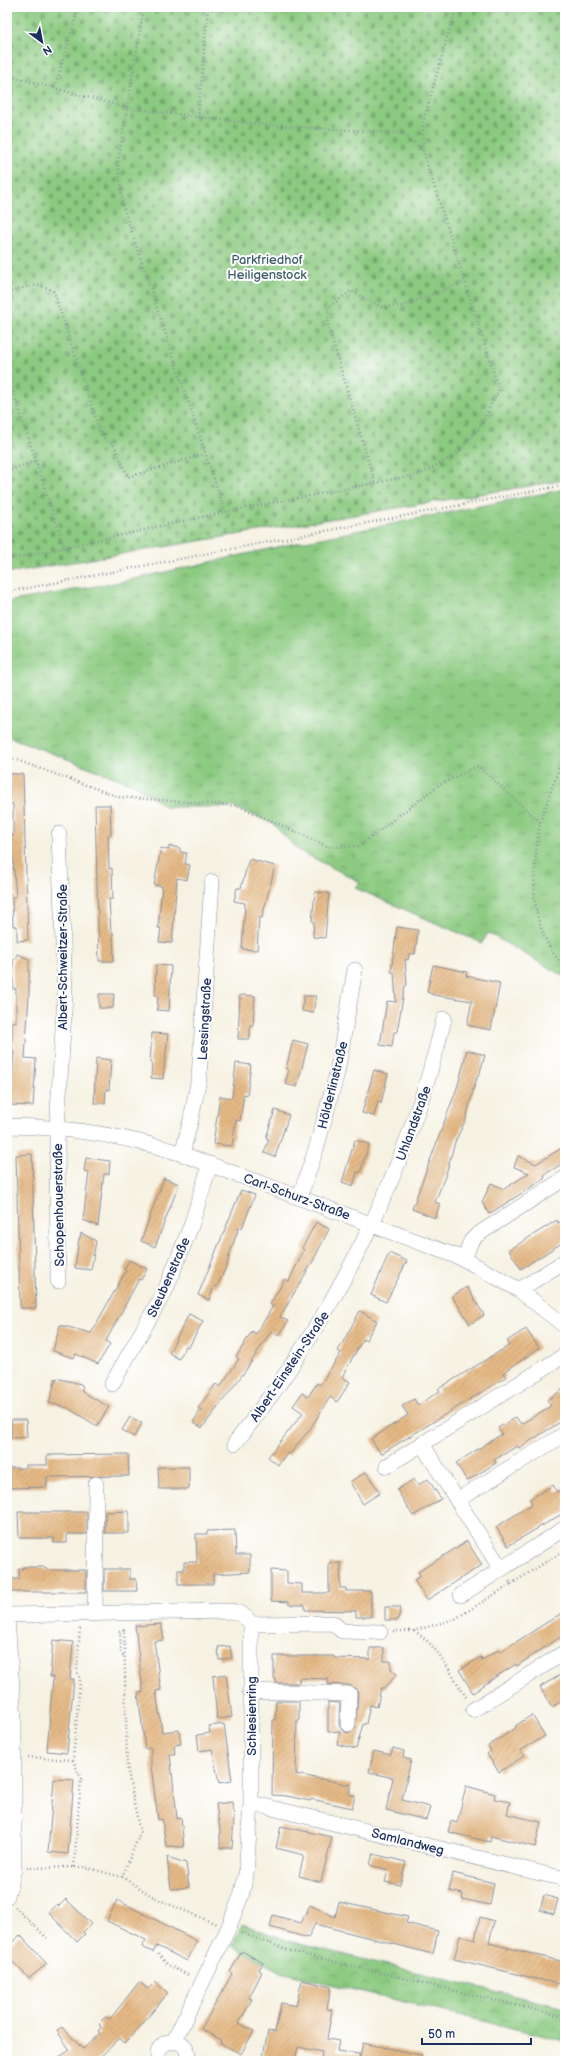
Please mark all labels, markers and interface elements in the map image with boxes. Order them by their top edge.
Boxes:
north arrow [22,22,62,62]
text: N [40,42,54,58]
park label: Parkfriedhof Heiligenstock [227,252,307,283]
street label: Albert-Schweitzer-Straße [55,884,71,1030]
street label: Lessingstraße [195,977,215,1061]
street label: Hölderlinstraße [314,1039,352,1131]
street label: Uhlandstraße [393,1083,435,1163]
street label: Schopenhauerstraße [50,1143,68,1267]
street label: Carl-Schurz-Straße [241,1170,353,1224]
street label: Steubenstraße [144,1235,194,1320]
street label: Albert-Einstein-Straße [247,1308,333,1425]
street label: Schlesienring [244,1676,260,1756]
street label: Samlandweg [370,1825,446,1859]
scale bar [422,2020,531,2046]
text: 50 m [428,2027,455,2042]

